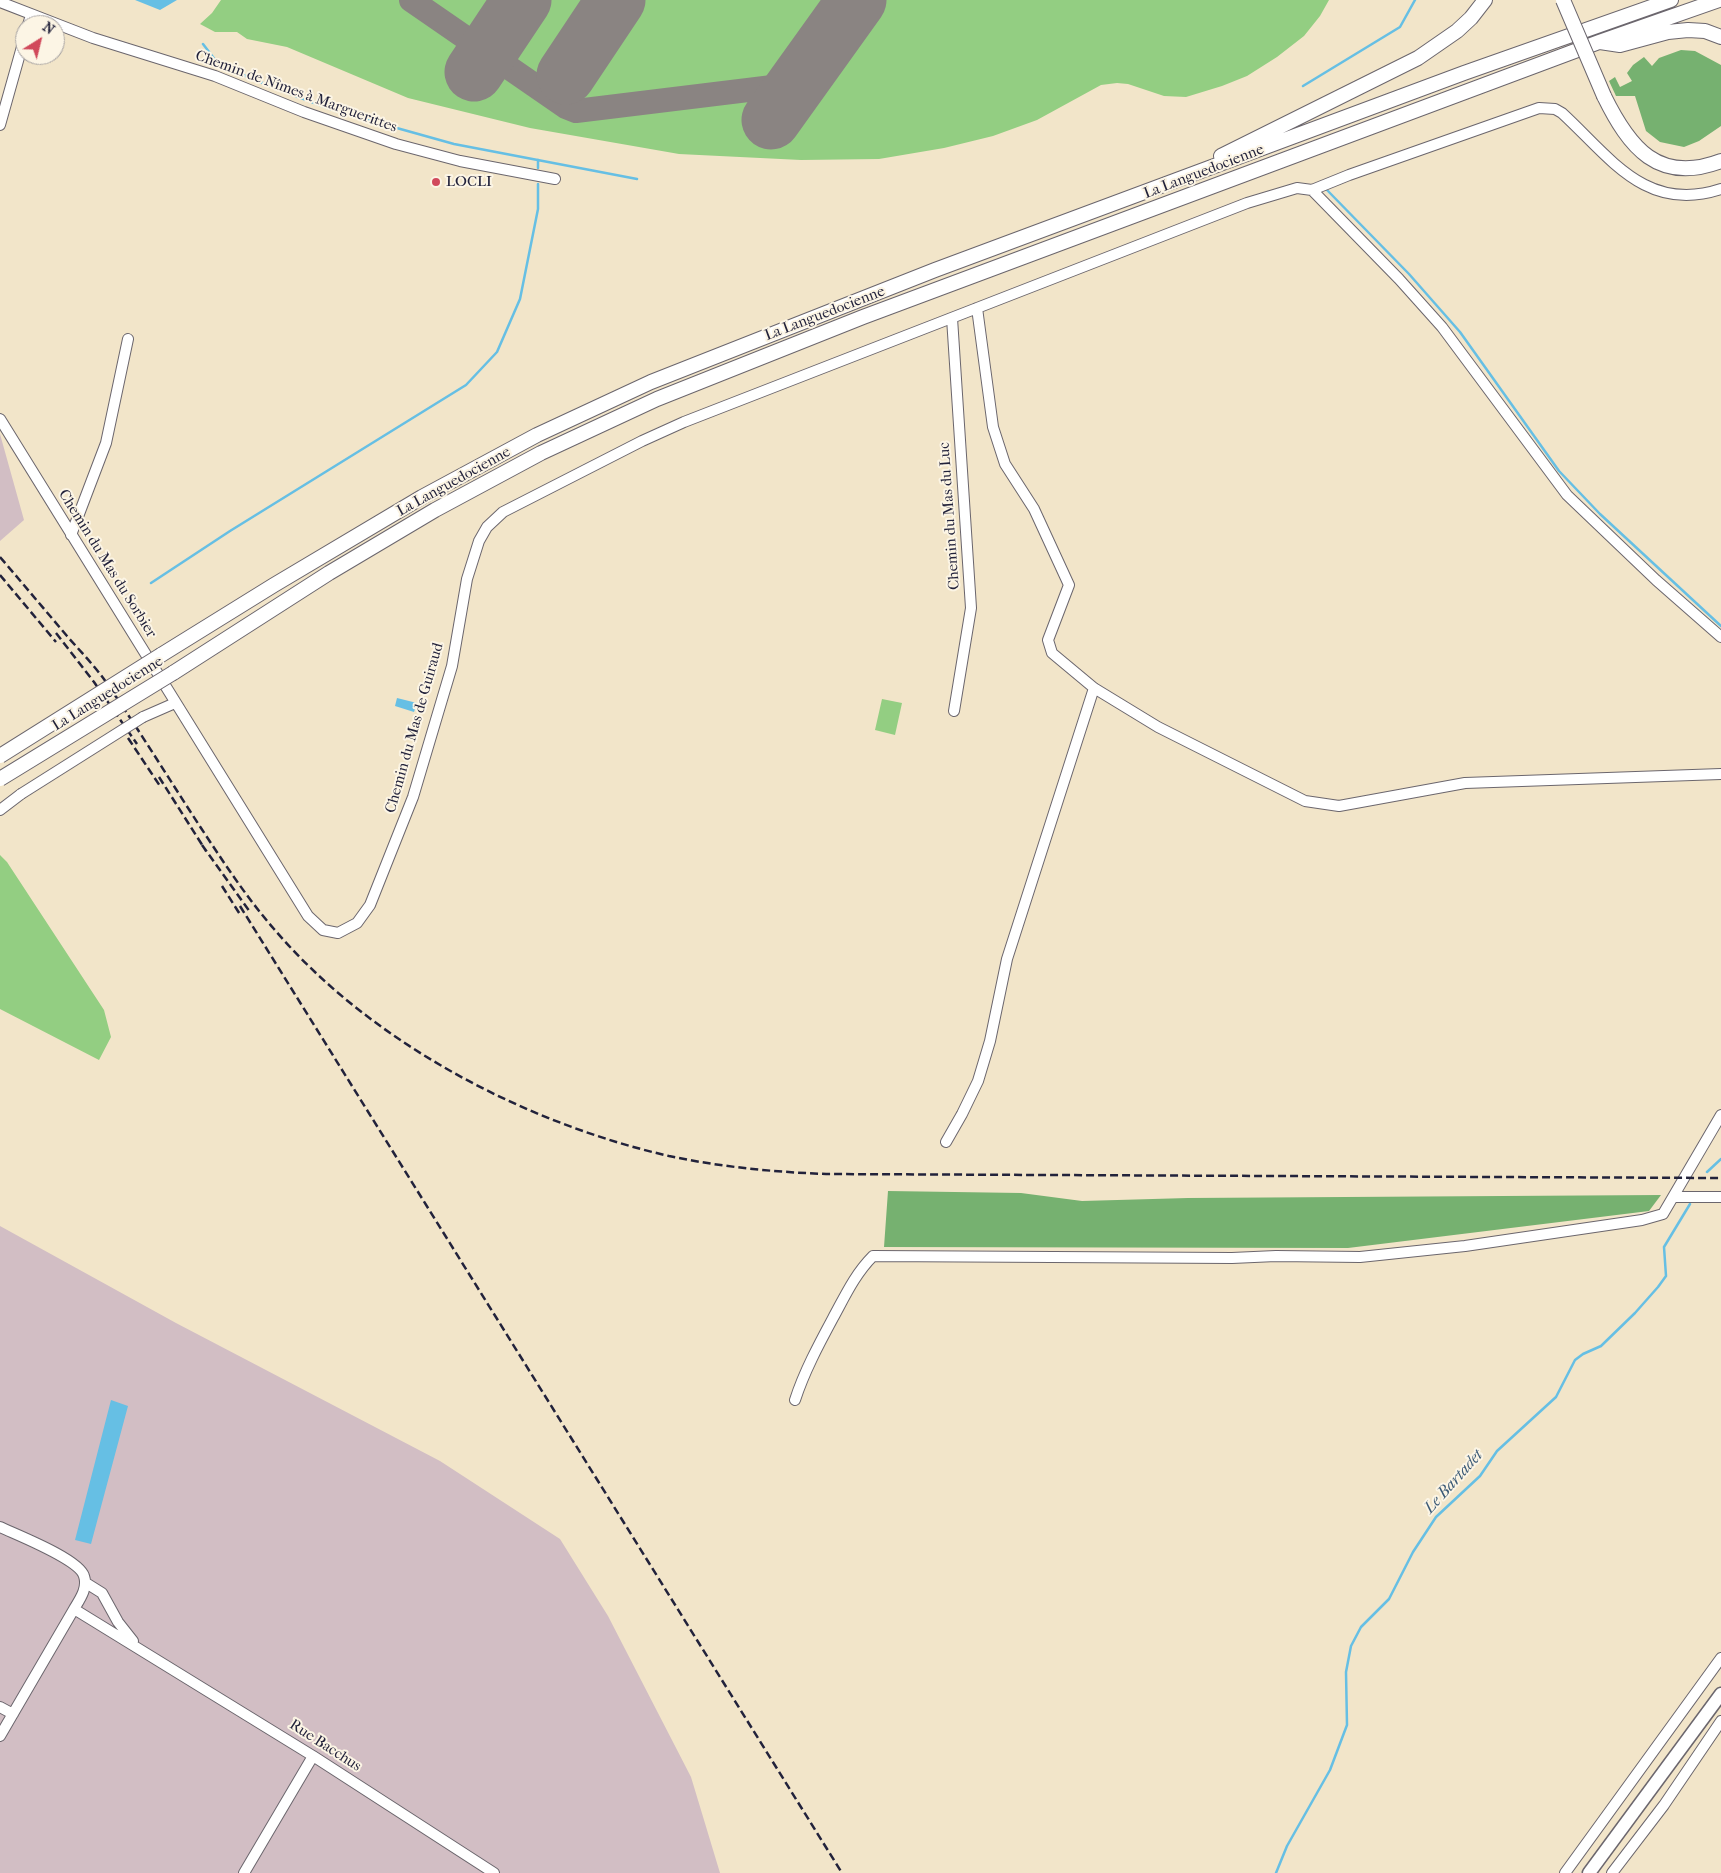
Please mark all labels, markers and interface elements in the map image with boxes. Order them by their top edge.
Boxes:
north arrow [15,15,65,65]
text: N [39,18,58,38]
street label: Chemin de Nîmes à Marguerittes [193,47,399,137]
street label: La Languedocienne [1142,141,1266,203]
place label: LOCLI [446,173,492,191]
marker: LOCLI [430,176,442,188]
street label: La Languedocienne [763,283,887,345]
street label: Chemin du Mas du Luc [936,442,964,590]
street label: La Languedocienne [394,443,514,521]
street label: Chemin du Mas du Sorbier [54,487,160,641]
street label: Chemin du Mas de Guiraud [382,641,448,815]
street label: La Languedocienne [49,653,167,735]
water label: Le Bartadet [1421,1446,1487,1518]
street label: Rue Bacchus [286,1716,364,1776]

